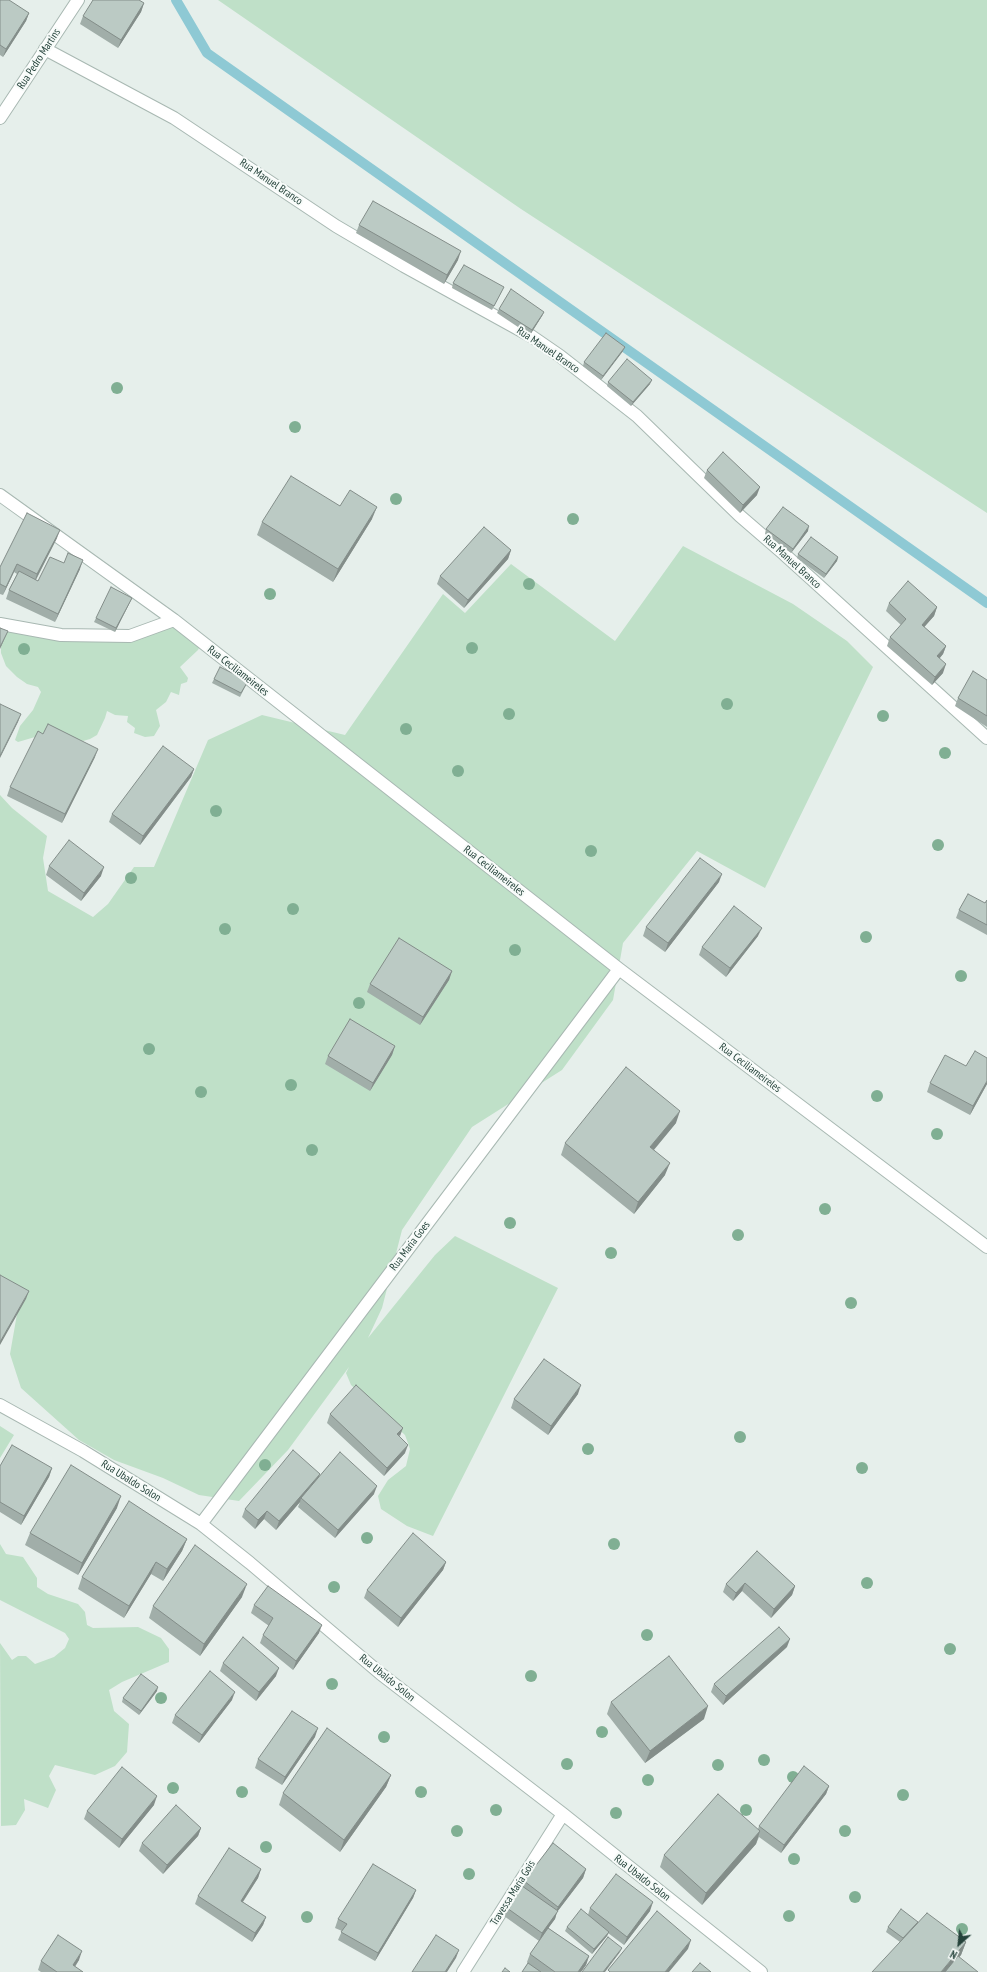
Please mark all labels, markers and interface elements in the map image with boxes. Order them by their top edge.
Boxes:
street label: Rua Pedro Martins [15,26,63,92]
street label: Rua Manuel Branco [237,156,305,208]
street label: Rua Manuel Branco [514,324,582,376]
street label: Rua Manuel Branco [760,533,824,591]
street label: Rua Ceciliameireles [205,643,271,699]
street label: Rua Ceciliameireles [461,843,527,899]
street label: Rua Ceciliameireles [716,1040,784,1096]
street label: Rua Maria Goes [387,1219,433,1273]
street label: Rua Ubaldo Solon [99,1457,163,1505]
street label: Rua Ubaldo Solon [357,1652,417,1704]
street label: Rua Ubaldo Solon [611,1852,673,1904]
street label: Travessa Maria Gois [488,1858,538,1928]
north arrow [939,1924,979,1964]
text: N [948,1947,959,1962]

